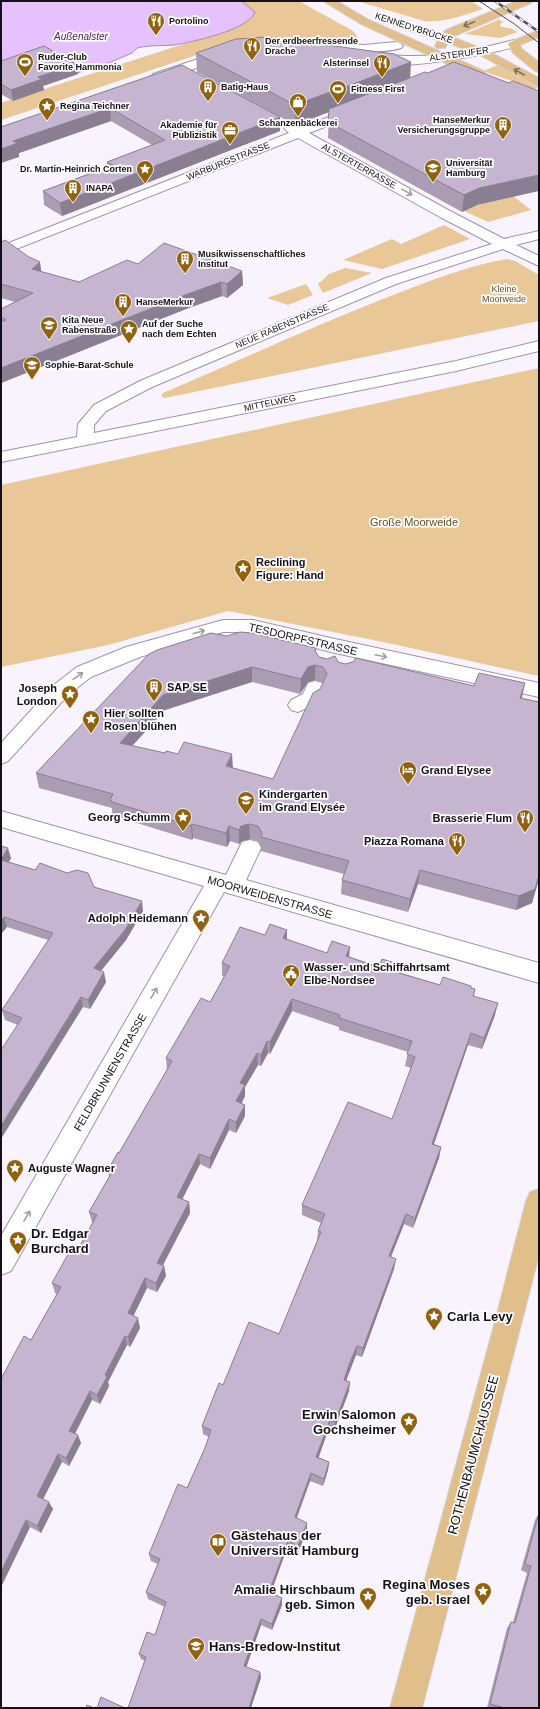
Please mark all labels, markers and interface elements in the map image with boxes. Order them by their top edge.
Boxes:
restaurant icon: Portolino [146,11,166,36]
street label: KENNEDYBRÜCKE [374,11,454,45]
place label: Portolino [169,16,209,26]
one-way arrow [463,21,475,28]
water label: Außenalster [53,31,109,42]
restaurant icon: Der erdbeerfressende Drache [242,36,262,61]
place label: Der erdbeerfressende Drache [265,36,358,56]
street label: ALSTERUFER [429,45,490,63]
sports icon: Ruder-Club Favorite Hammonia [15,52,35,77]
place label: Ruder-Club Favorite Hammonia [38,52,123,72]
restaurant icon: Alsterinsel [372,53,392,78]
place label: Alsterinsel [323,58,369,68]
one-way arrow [513,67,525,75]
building icon: Batig-Haus [198,77,218,102]
sports icon: Fitness First [328,79,348,104]
place label: Batig-Haus [221,82,269,92]
place label: Fitness First [351,84,405,94]
shop icon: Schanzenbäckerei [288,92,308,117]
place icon: Regina Teichner [37,96,57,121]
place label: Regina Teichner [60,101,130,111]
place label: HanseMerkur Versicherungsgruppe [397,115,490,135]
building icon: HanseMerkur Versicherungsgruppe [493,115,513,140]
place label: Schanzenbäckerei [259,118,337,128]
place label: Akademie für Publizistik [160,120,218,140]
office icon: Akademie für Publizistik [220,120,240,145]
street label: WARBURGSTRASSE [185,140,271,182]
street label: ALSTERTERRASSE [320,141,398,191]
school or university icon: Universität Hamburg [423,158,443,183]
place label: Universität Hamburg [446,158,493,178]
place icon: Dr. Martin-Heinrich Corten [135,159,155,184]
place label: Dr. Martin-Heinrich Corten [20,164,132,174]
building icon: INAPA [63,178,83,203]
place label: INAPA [86,183,114,193]
one-way arrow [401,189,413,197]
building icon: Musikwissenschaftliches Institut [175,249,195,274]
place label: Musikwissenschaftliches Institut [198,249,306,269]
park label: Kleine Moorweide [482,284,526,304]
building icon: HanseMerkur [113,292,133,317]
place label: HanseMerkur [136,297,194,307]
street label: NEUE RABENSTRASSE [234,302,330,350]
school or university icon: Kita Neue Rabenstraße [39,315,59,340]
place label: Kita Neue Rabenstraße [62,315,117,335]
place icon: Auf der Suche nach dem Echten [119,319,139,344]
place label: Auf der Suche nach dem Echten [142,319,217,339]
school or university icon: Sophie-Barat-Schule [22,355,42,380]
place label: Sophie-Barat-Schule [45,360,134,370]
street label: MITTELWEG [243,393,297,413]
park label: Große Moorweide [370,516,458,528]
place label: Reclining Figure: Hand [256,556,324,581]
place icon: Reclining Figure: Hand [233,558,253,583]
street label: TESDORPFSTRASSE [247,621,359,657]
one-way arrow [193,628,206,635]
one-way arrow [374,653,387,661]
one-way arrow [72,672,83,680]
building icon: SAP SE [144,677,164,702]
place label: SAP SE [167,681,207,693]
place label: Joseph London [17,682,57,707]
place icon: Joseph London [60,684,80,709]
place label: Hier sollten Rosen blühen [104,707,177,732]
place icon: Hier sollten Rosen blühen [81,709,101,734]
hotel icon: Grand Elysee [398,760,418,785]
place label: Grand Elysee [421,764,491,776]
place label: Kindergarten im Grand Elysée [259,788,345,813]
school or university icon: Kindergarten im Grand Elysée [236,790,256,815]
place icon: Georg Schumm [173,807,193,832]
restaurant icon: Brasserie Flum [515,808,535,833]
place label: Georg Schumm [88,811,170,823]
place label: Brasserie Flum [433,812,512,824]
restaurant icon: Piazza Romana [447,831,467,856]
place label: Piazza Romana [364,835,445,847]
street label: MOORWEIDENSTRASSE [206,873,334,921]
place icon: Adolph Heidemann [191,908,211,933]
place label: Adolph Heidemann [88,912,188,924]
place label: Wasser- und Schiffahrtsamt Elbe-Nordsee [304,961,450,986]
public building icon: Wasser- und Schiffahrtsamt Elbe-Nordsee [281,963,301,988]
one-way arrow [151,987,159,999]
street label: FELDBRUNNENSTRASSE [71,1011,149,1133]
place icon: Auguste Wagner [5,1158,25,1183]
place label: Auguste Wagner [28,1162,116,1174]
one-way arrow [24,1210,32,1222]
place label: Dr. Edgar Burchard [31,1226,89,1256]
place icon: Dr. Edgar Burchard [8,1230,28,1255]
place icon: Carla Levy [424,1306,444,1331]
place label: Carla Levy [447,1309,514,1324]
street label: ROTHENBAUMCHAUSSEE [445,1374,502,1536]
place label: Erwin Salomon Gochsheimer [302,1407,396,1437]
place icon: Erwin Salomon Gochsheimer [399,1411,419,1436]
place label: Gästehaus der Universität Hamburg [231,1528,359,1558]
library icon: Gästehaus der Universität Hamburg [208,1532,228,1557]
place label: Regina Moses geb. Israel [383,1577,470,1607]
place icon: Regina Moses geb. Israel [473,1581,493,1606]
place label: Amalie Hirschbaum geb. Simon [234,1582,355,1612]
place icon: Amalie Hirschbaum geb. Simon [358,1586,378,1611]
school or university icon: Hans-Bredow-Institut [186,1636,206,1661]
place label: Hans-Bredow-Institut [209,1639,341,1654]

